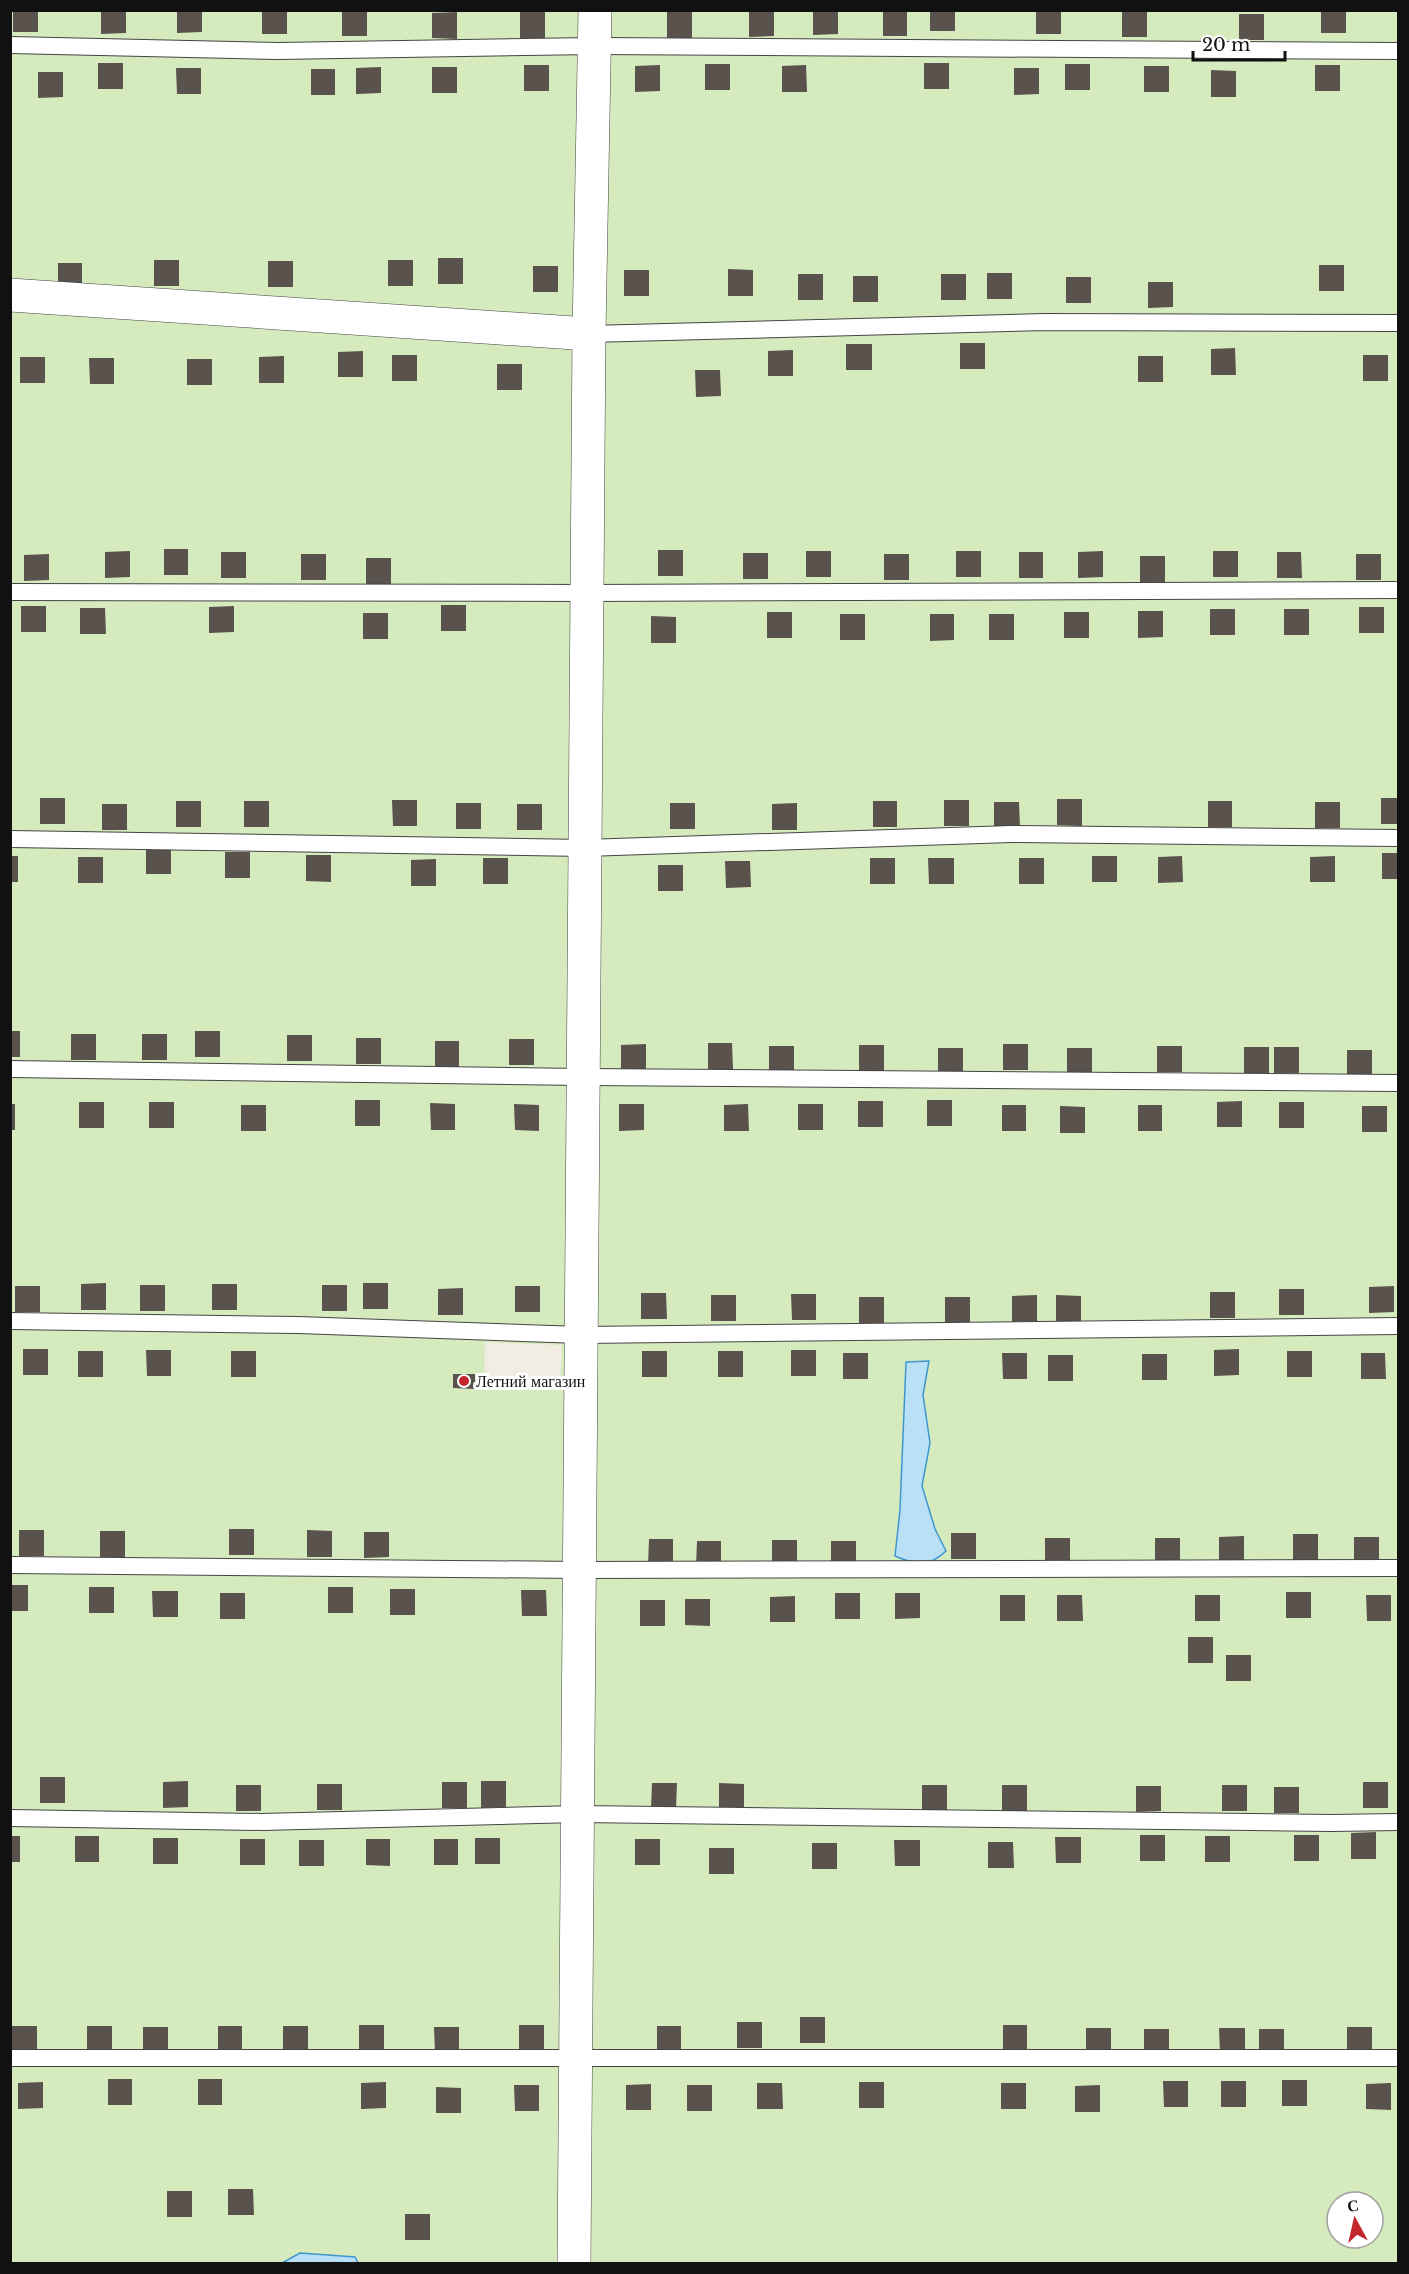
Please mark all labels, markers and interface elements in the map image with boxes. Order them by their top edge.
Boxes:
scale bar [1193,24,1284,62]
text: 20 m [1202,34,1250,56]
place label: Летний магазин [476,1371,586,1391]
marker: Летний магазин [457,1374,471,1388]
north arrow [1325,2190,1385,2250]
text: С [1346,2194,1360,2216]

